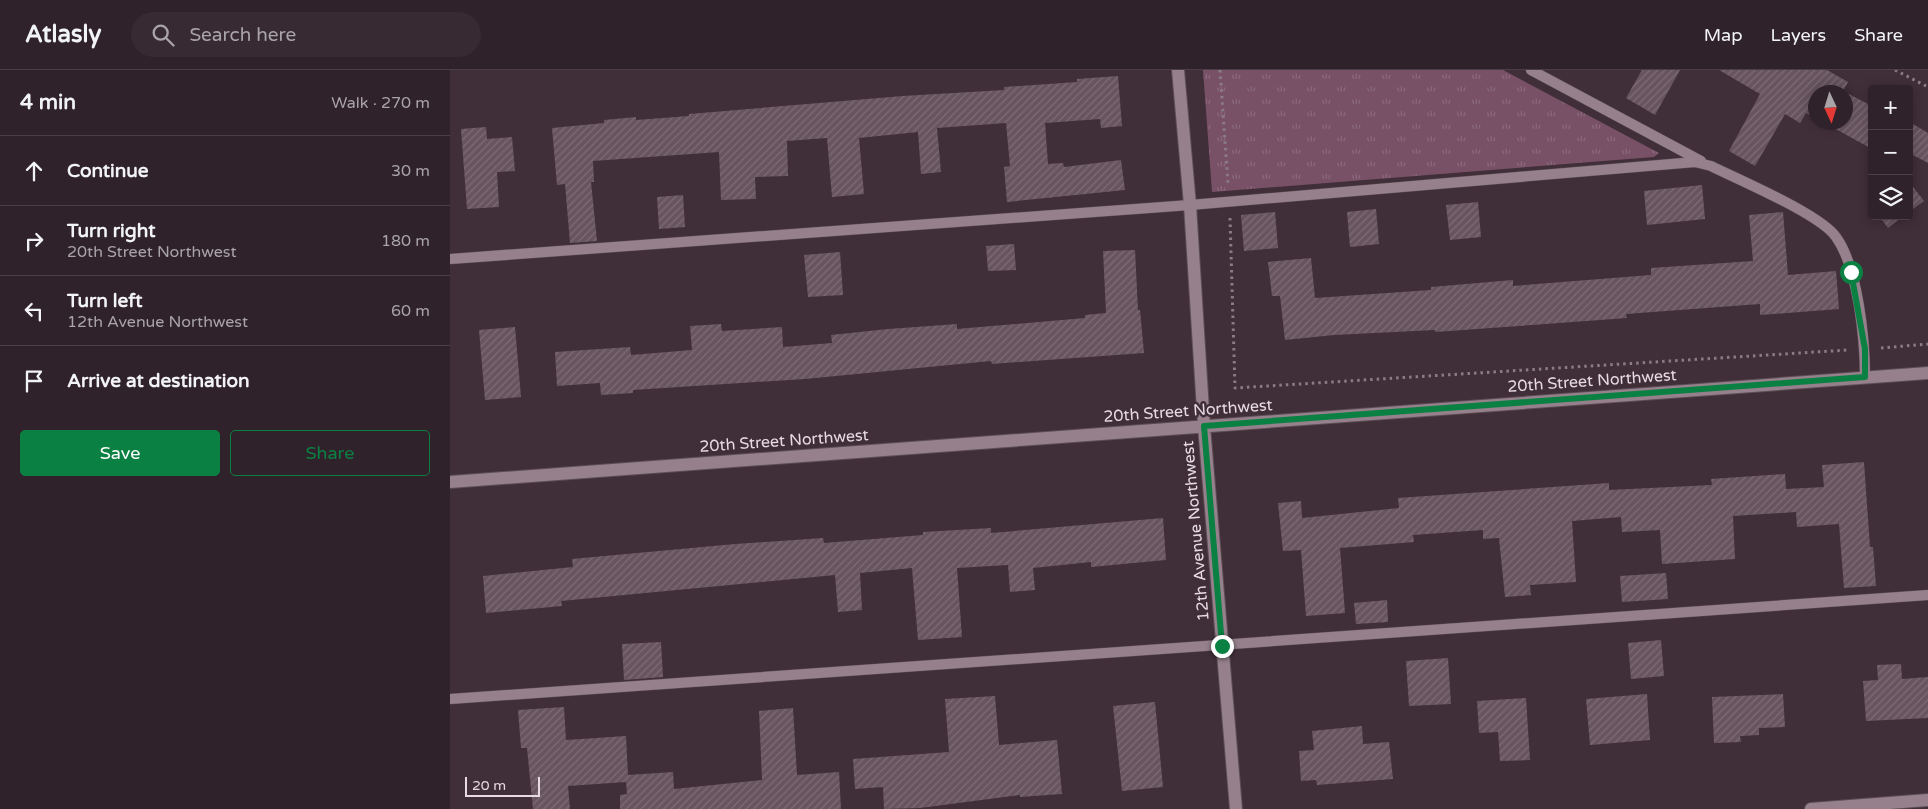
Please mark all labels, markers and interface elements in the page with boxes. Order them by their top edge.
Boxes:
search box [131,12,481,57]
text: Atlasly [25,20,101,49]
icon: search [149,21,177,49]
text: Search here [189,24,296,46]
text: Map [1704,24,1743,46]
text: Layers [1771,24,1826,46]
text: Share [1854,24,1903,46]
north arrow [1808,85,1853,130]
map controls [1868,85,1913,220]
button: + [1868,85,1913,130]
text: 4 min [20,90,76,115]
text: Walk · 270 m [331,93,430,113]
button: − [1868,130,1913,175]
icon: ahead [20,157,48,185]
text: Continue [67,160,149,182]
text: 30 m [391,161,430,181]
button: layers [1868,175,1913,220]
text: Turn right [67,220,155,242]
icon: right [20,227,48,255]
text: 180 m [381,231,430,251]
text: 20th Street Northwest [67,242,237,262]
route start [1840,261,1863,284]
text: Turn left [67,290,143,312]
icon: left [20,297,48,325]
text: 60 m [391,301,430,321]
text: 12th Avenue Northwest [67,312,248,332]
street label: 20th Street Northwest [1507,365,1677,397]
icon: arrive [20,367,48,395]
text: Arrive at destination [67,370,250,392]
street label: 20th Street Northwest [1103,395,1273,427]
street label: 20th Street Northwest [699,425,869,457]
button: Save [20,430,220,476]
button: Share [230,430,430,476]
street label: 12th Avenue Northwest [1178,440,1214,622]
route end [1211,635,1234,658]
scale bar [465,774,540,797]
text: 20 m [472,777,506,794]

